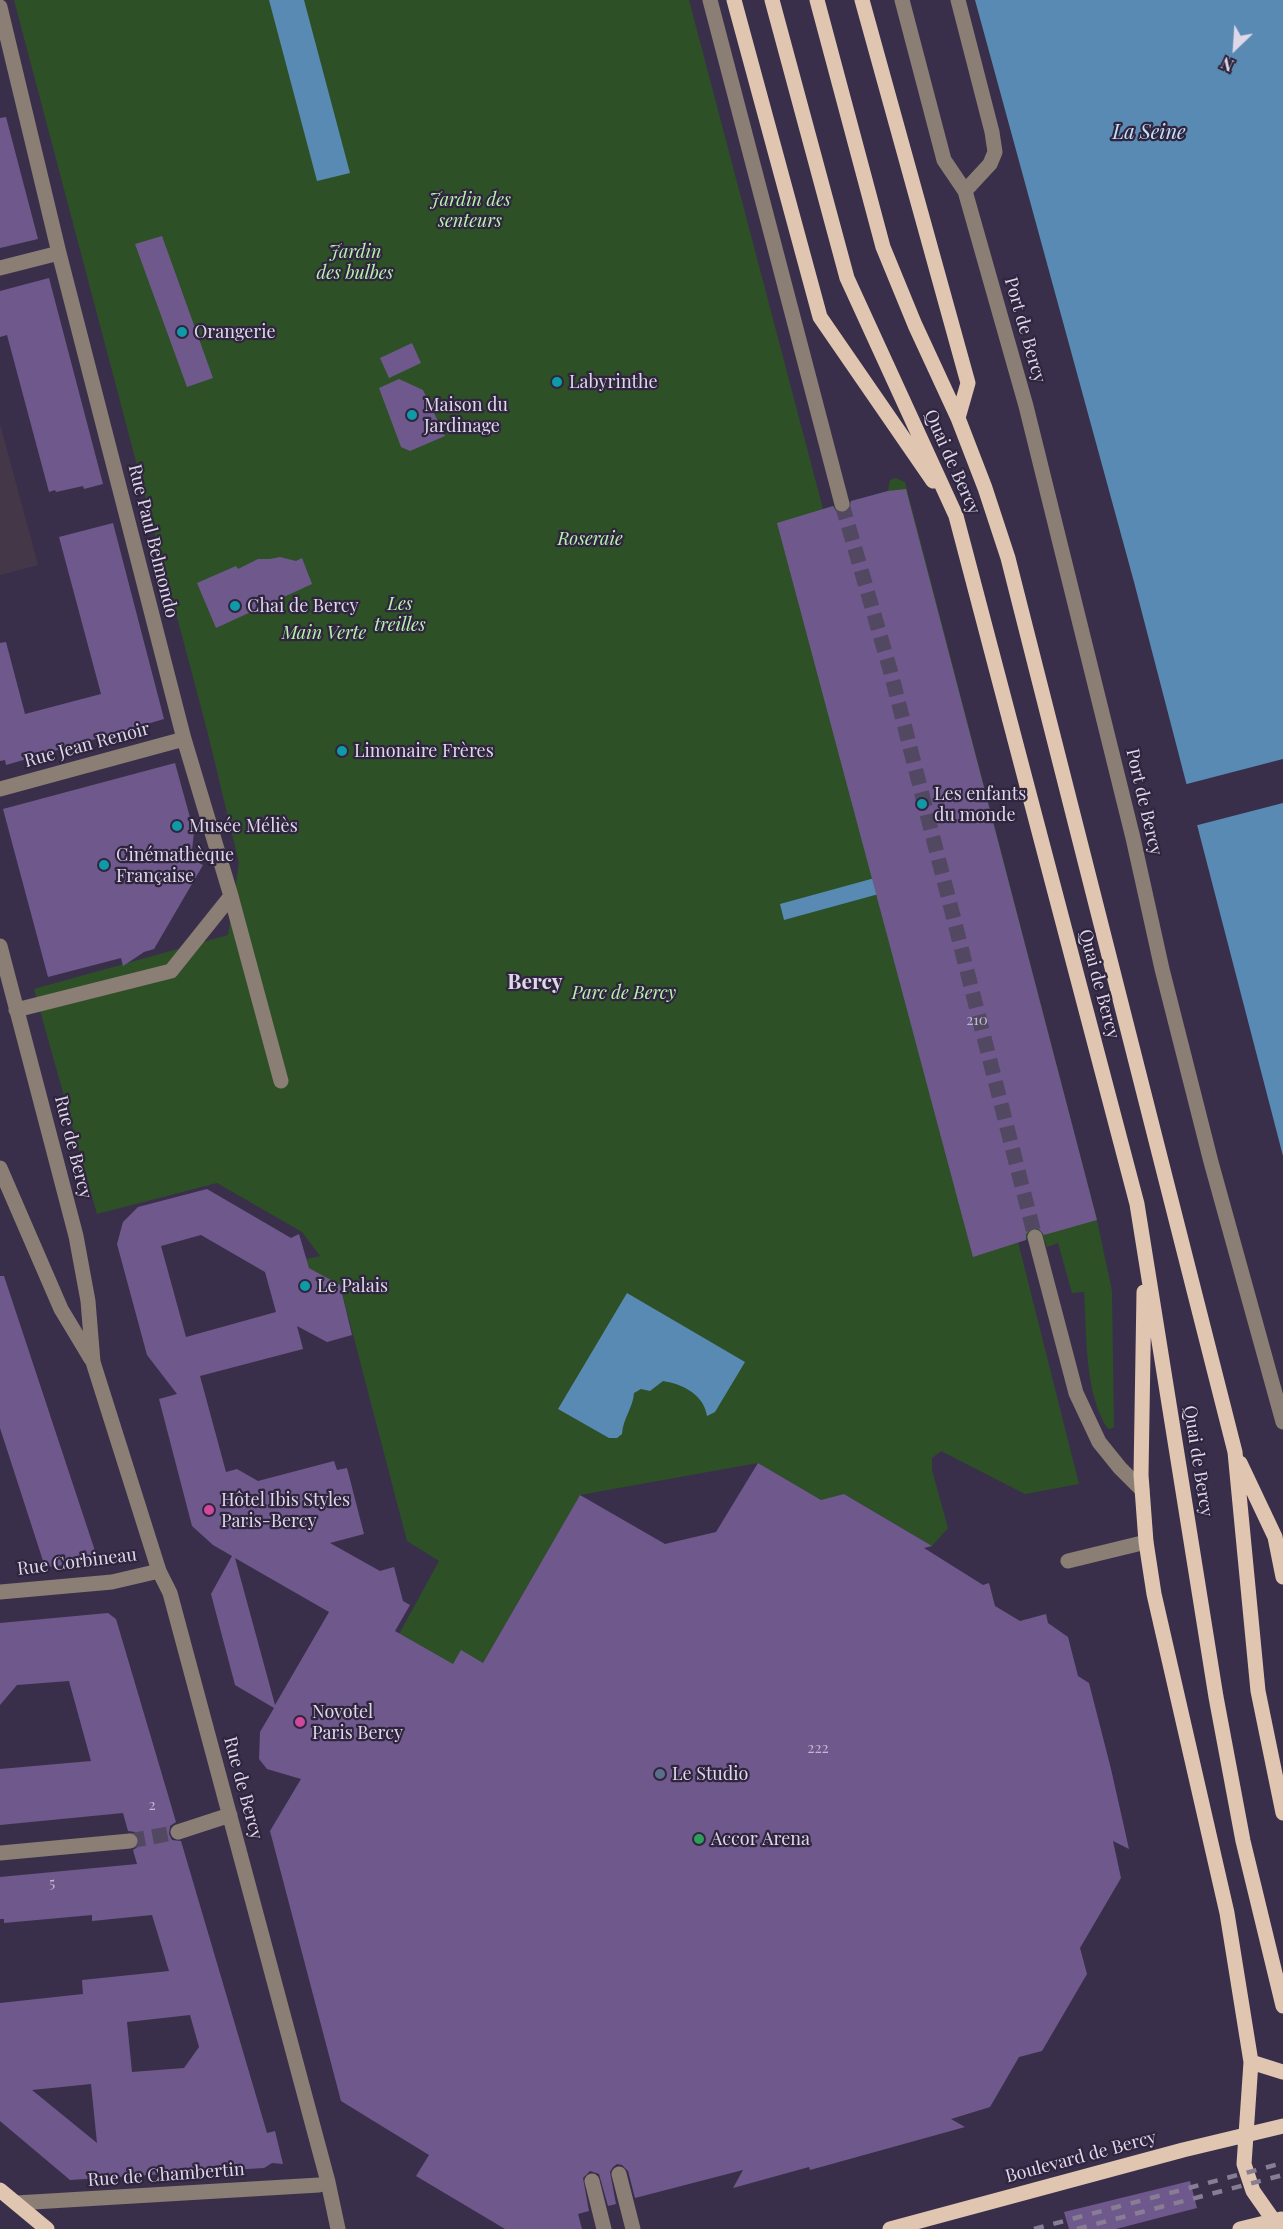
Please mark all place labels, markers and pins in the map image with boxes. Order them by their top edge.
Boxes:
place label: Orangerie [194,321,276,343]
marker: Orangerie [175,325,189,339]
place label: Labyrinthe [569,371,658,393]
marker: Labyrinthe [550,375,564,389]
place label: Maison du Jardinage [424,394,508,436]
marker: Maison du Jardinage [405,408,419,422]
place label: Chai de Bercy [247,595,359,617]
marker: Chai de Bercy [228,599,242,613]
place label: Limonaire Frères [354,740,494,762]
marker: Limonaire Frères [335,744,349,758]
place label: Les enfants du monde [934,783,1026,826]
marker: Les enfants du monde [915,797,929,811]
place label: Musée Méliès [189,815,298,837]
marker: Musée Méliès [170,819,184,833]
place label: Cinémathèque Française [116,844,234,886]
marker: Cinémathèque Française [97,858,111,872]
place label: Le Palais [317,1275,388,1297]
marker: Le Palais [298,1279,312,1293]
place label: Hôtel Ibis Styles Paris-Bercy [221,1489,350,1532]
marker: Hôtel Ibis Styles Paris-Bercy [202,1503,216,1517]
place label: Novotel Paris Bercy [312,1701,403,1744]
marker: Novotel Paris Bercy [293,1715,307,1729]
place label: Le Studio [672,1763,748,1785]
marker: Le Studio [653,1767,667,1781]
place label: Accor Arena [711,1828,810,1850]
marker: Accor Arena [692,1832,706,1846]

